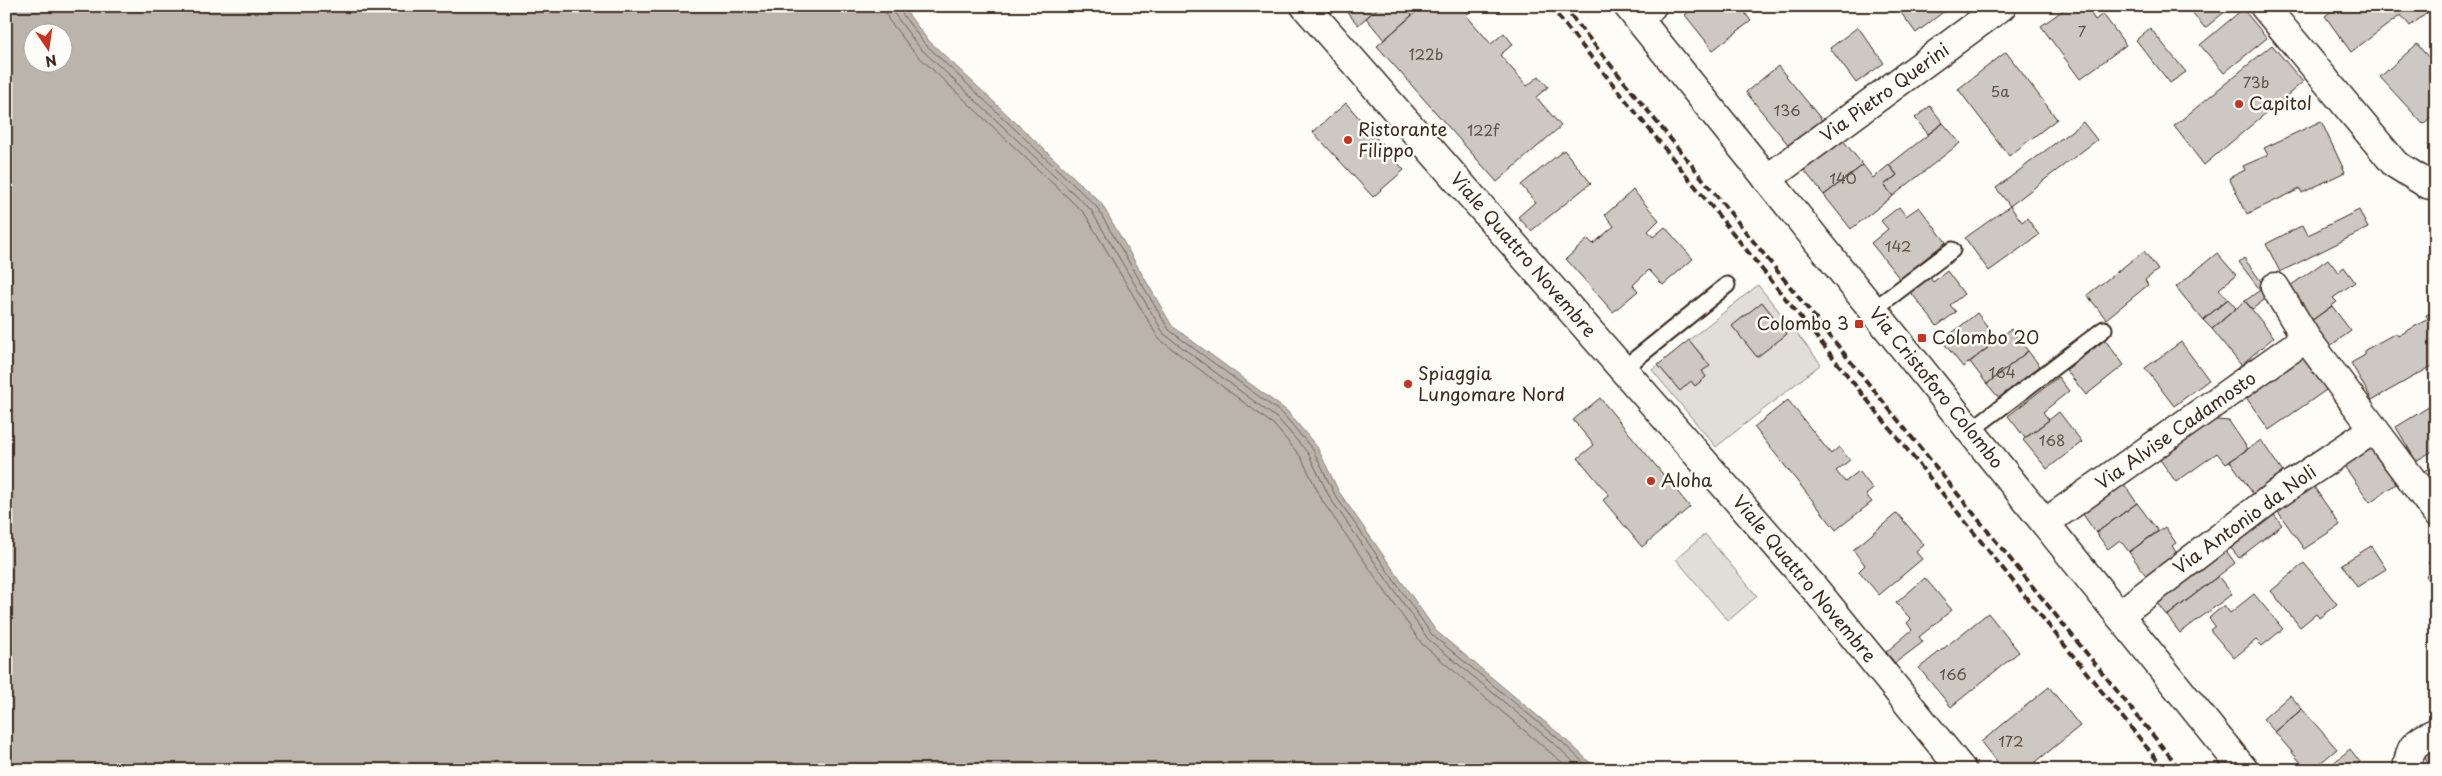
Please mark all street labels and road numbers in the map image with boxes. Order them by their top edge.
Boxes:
street label: Via Pietro Querini [1814,36,1954,148]
street label: Viale Quattro Novembre [1445,165,1604,343]
street label: Via Cristoforo Colombo [1863,300,2011,474]
street label: Via Alvise Cadamosto [2089,364,2261,495]
street label: Via Antonio da Noli [2167,458,2321,580]
street label: Viale Quattro Novembre [1727,488,1883,668]

